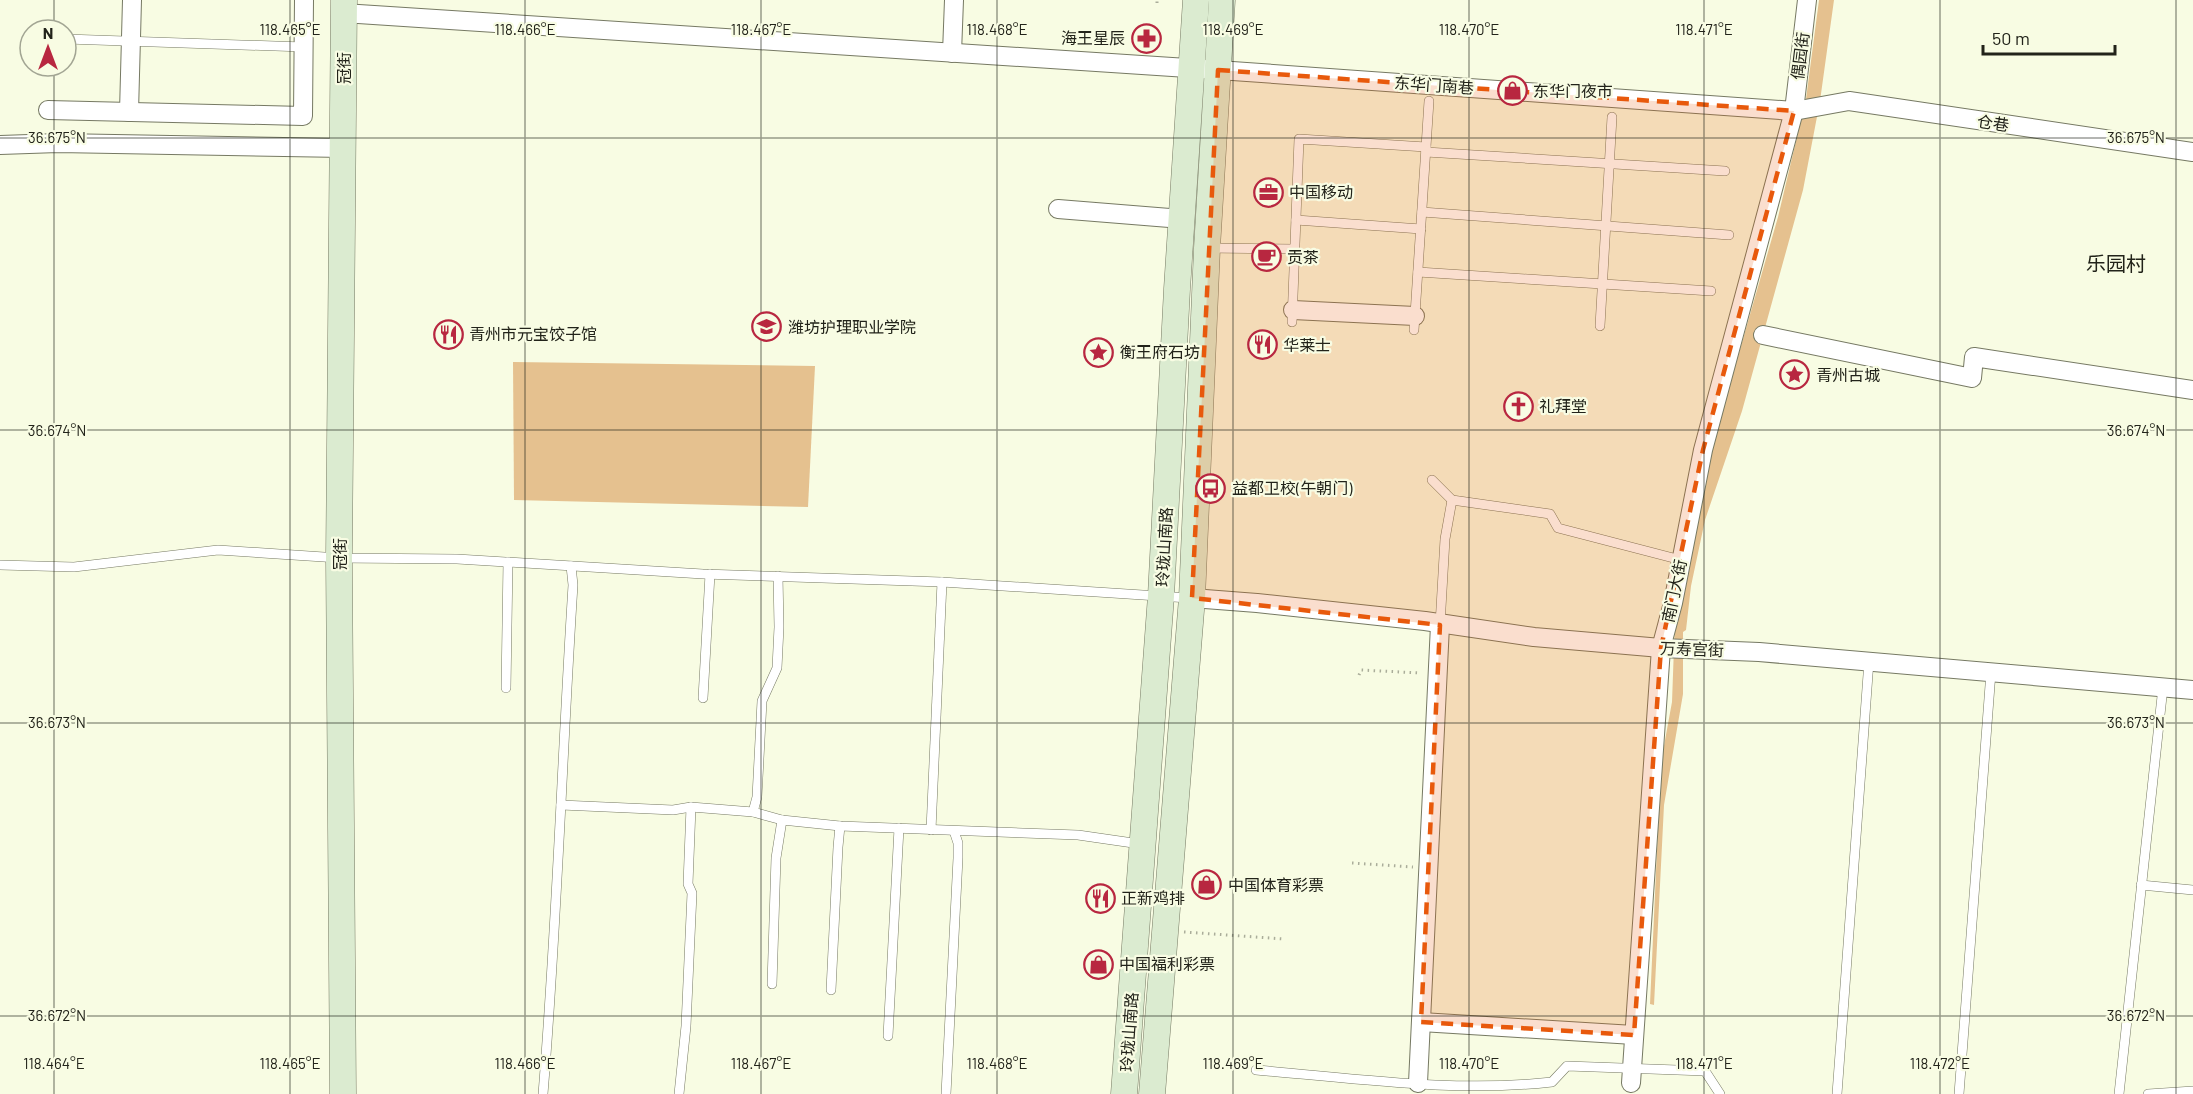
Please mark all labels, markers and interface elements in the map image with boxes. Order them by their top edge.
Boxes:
north arrow [18,18,78,78]
scale bar [1983,18,2115,56]
text: 118.465°E [259,20,321,38]
text: 118.466°E [494,20,556,38]
text: 118.467°E [731,20,791,38]
text: 118.468°E [966,20,1028,38]
text: 118.469°E [1202,20,1264,38]
text: 118.470°E [1439,20,1499,38]
text: 118.471°E [1675,20,1733,38]
pharmacy icon: 海王星辰 [1130,22,1162,54]
text: N [43,23,53,42]
text: 50 m [1992,27,2030,49]
place label: 海王星辰 [1061,28,1125,47]
street label: 偶园街 [1787,31,1812,81]
street label: 冠街 [334,52,353,84]
street label: 东华门南巷 [1393,72,1475,97]
shop icon: 东华门夜市 [1496,75,1528,107]
place label: 东华门夜市 [1533,81,1613,100]
street label: 仓巷 [1976,111,2010,134]
text: 36.675°N [28,128,86,146]
text: 36.675°N [2107,128,2165,146]
office icon: 中国移动 [1252,176,1284,208]
place label: 中国移动 [1289,182,1353,201]
cafe icon: 贡茶 [1250,241,1282,273]
place label: 贡茶 [1287,247,1319,266]
district label: 乐园村 [2086,251,2146,275]
school or university icon: 潍坊护理职业学院 [751,311,783,343]
place label: 潍坊护理职业学院 [788,317,916,336]
restaurant icon: 青州市元宝饺子馆 [432,318,464,350]
place label: 青州市元宝饺子馆 [469,324,597,343]
restaurant icon: 华莱士 [1246,329,1278,361]
place label: 华莱士 [1283,335,1331,354]
place icon: 衡王府石坊 [1083,336,1115,368]
place label: 衡王府石坊 [1120,342,1200,361]
place icon: 青州古城 [1779,359,1811,391]
place label: 青州古城 [1816,365,1880,384]
church icon: 礼拜堂 [1502,390,1534,422]
place label: 礼拜堂 [1539,396,1587,415]
text: 36.674°N [28,421,86,439]
text: 36.674°N [2107,421,2165,439]
bus stop icon: 益都卫校(午朝门) [1195,472,1227,504]
place label: 益都卫校(午朝门) [1232,478,1353,497]
street label: 玲珑山南路 [1152,507,1175,587]
street label: 冠街 [330,538,349,570]
street label: 南门大街 [1658,558,1689,624]
street label: 万寿宫街 [1660,638,1724,659]
text: 36.673°N [28,713,86,731]
text: 36.673°N [2107,713,2165,731]
shop icon: 中国体育彩票 [1191,869,1223,901]
place label: 中国体育彩票 [1228,875,1324,894]
restaurant icon: 正新鸡排 [1084,882,1116,914]
place label: 正新鸡排 [1121,888,1185,907]
shop icon: 中国福利彩票 [1082,948,1114,980]
place label: 中国福利彩票 [1119,954,1215,973]
street label: 玲珑山南路 [1116,991,1141,1073]
text: 36.672°N [28,1006,86,1024]
text: 36.672°N [2107,1006,2165,1024]
text: 118.464°E [23,1054,85,1072]
text: 118.465°E [259,1054,321,1072]
text: 118.466°E [494,1054,556,1072]
text: 118.467°E [731,1054,791,1072]
text: 118.468°E [966,1054,1028,1072]
text: 118.469°E [1202,1054,1264,1072]
text: 118.470°E [1439,1054,1499,1072]
text: 118.471°E [1675,1054,1733,1072]
text: 118.472°E [1910,1054,1970,1072]

